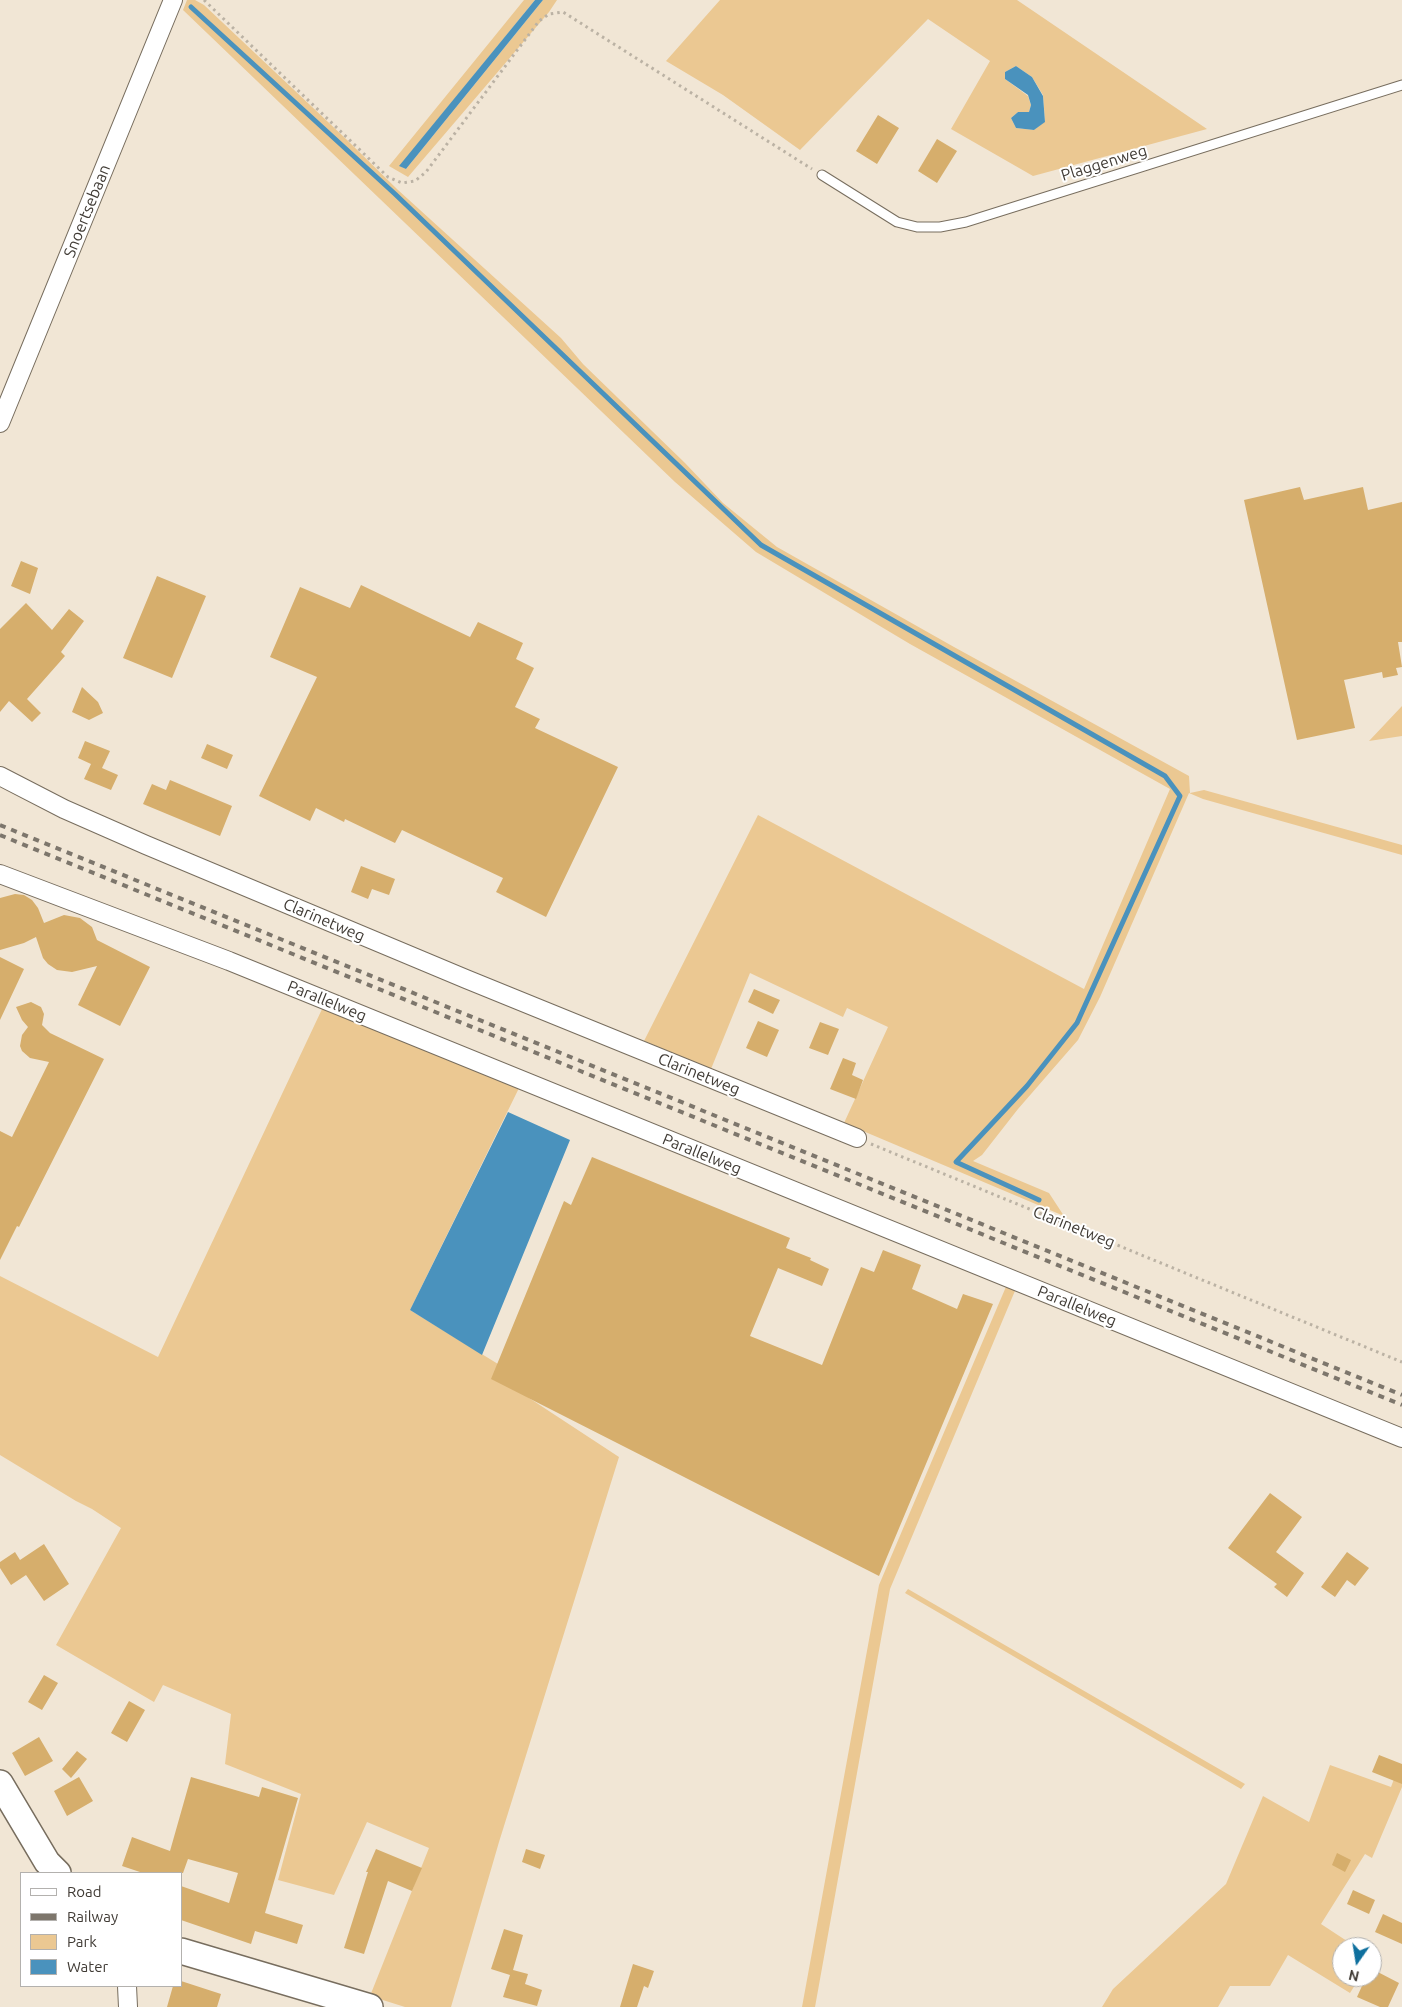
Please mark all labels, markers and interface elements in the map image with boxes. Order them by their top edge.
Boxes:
street label: Plaggenweg [1059,141,1149,185]
street label: Snoertsebaan [60,162,114,260]
street label: Clarinetweg [280,894,368,946]
street label: Parallelweg [285,976,369,1026]
street label: Clarinetweg [655,1049,743,1099]
street label: Parallelweg [660,1129,744,1179]
street label: Clarinetweg [1030,1202,1118,1252]
street label: Parallelweg [1035,1281,1119,1331]
legend [20,1872,182,1987]
text: Road [67,1883,102,1900]
text: Railway [67,1908,118,1925]
text: Park [67,1933,97,1950]
north arrow [1332,1937,1382,1987]
text: Water [67,1958,108,1975]
text: N [1347,1967,1361,1985]

